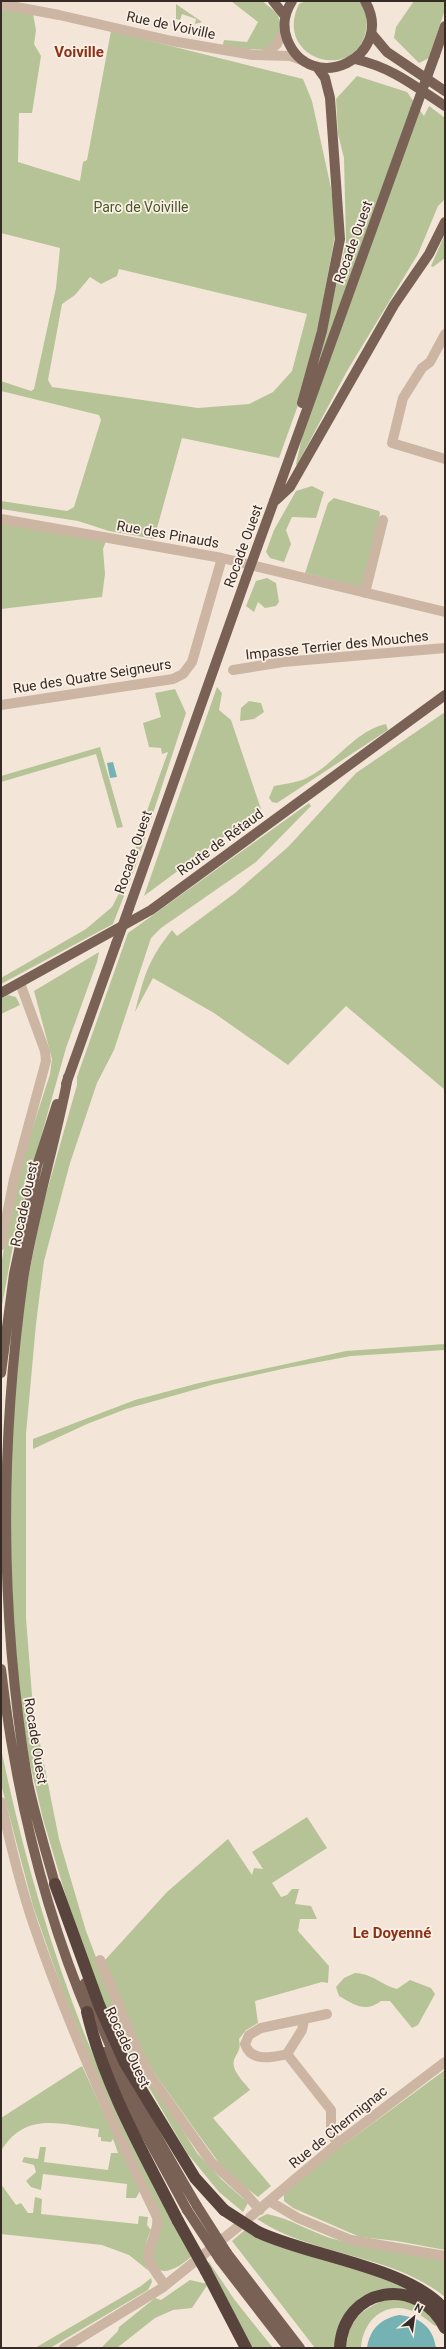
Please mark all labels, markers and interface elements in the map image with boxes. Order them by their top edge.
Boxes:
street label: Rue de Voiville [125,8,217,42]
district label: Voiville [54,43,104,61]
street label: Rocade Ouest [331,198,376,286]
park label: Parc de Voiville [94,199,189,215]
street label: Rocade Ouest [221,502,266,590]
street label: Rue des Pinauds [116,517,220,551]
street label: Impasse Terrier des Mouches [245,627,429,663]
street label: Rue des Quatre Seigneurs [12,656,172,696]
street label: Route de Rétaud [174,805,266,879]
street label: Rocade Ouest [111,808,155,896]
street label: Rocade Ouest [7,1159,41,1248]
street label: Rocade Ouest [21,1697,51,1786]
district label: Le Doyenné [353,1924,431,1942]
street label: Rocade Ouest [102,2004,154,2090]
street label: Rue de Chermignac [286,2083,390,2171]
north arrow [394,2297,434,2337]
text: N [412,2301,425,2316]

